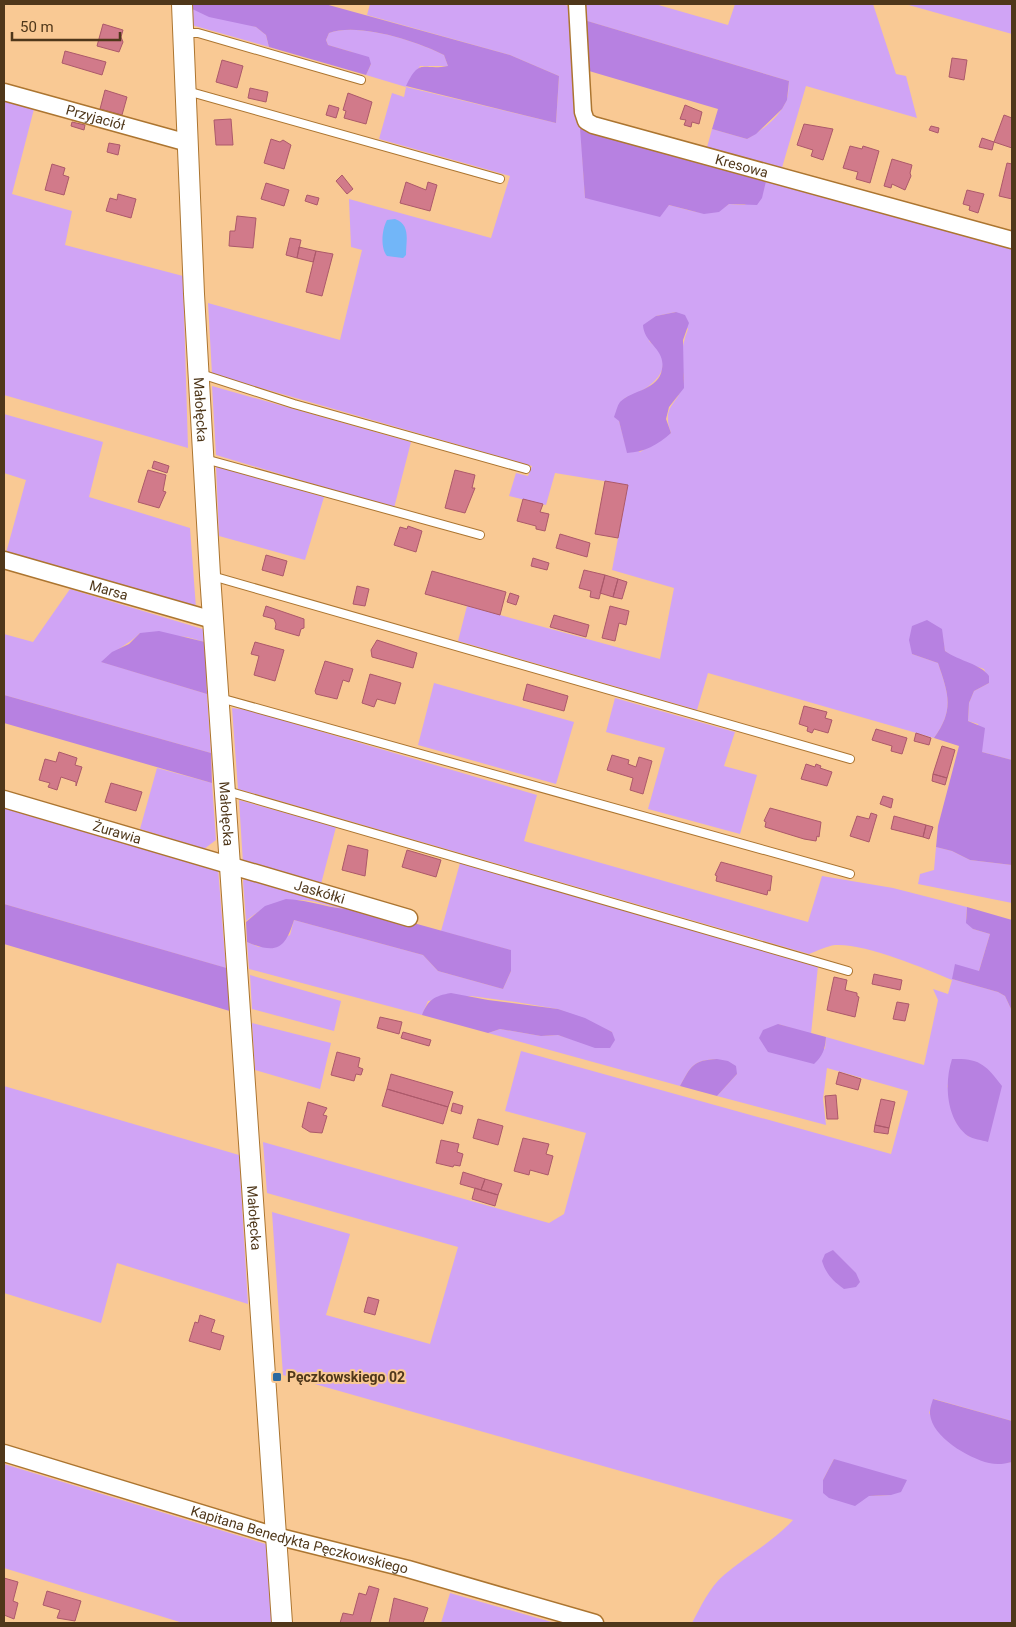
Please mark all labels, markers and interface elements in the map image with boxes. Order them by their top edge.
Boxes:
scale bar [12,10,120,42]
text: 50 m [20,18,54,36]
street label: Przyjaciół [64,102,127,133]
street label: Kresowa [714,151,770,181]
street label: Małołęcka [191,377,210,442]
street label: Marsa [88,577,130,603]
street label: Małołęcka [216,781,237,847]
street label: Żurawia [91,818,143,847]
street label: Jaskółki [292,877,347,907]
street label: Małołęcka [244,1185,264,1251]
place label: Pęczkowskiego 02 [287,1369,405,1385]
marker: Pęczkowskiego 02 [271,1371,283,1383]
street label: Kapitana Benedykta Pęczkowskiego [189,1502,410,1577]

